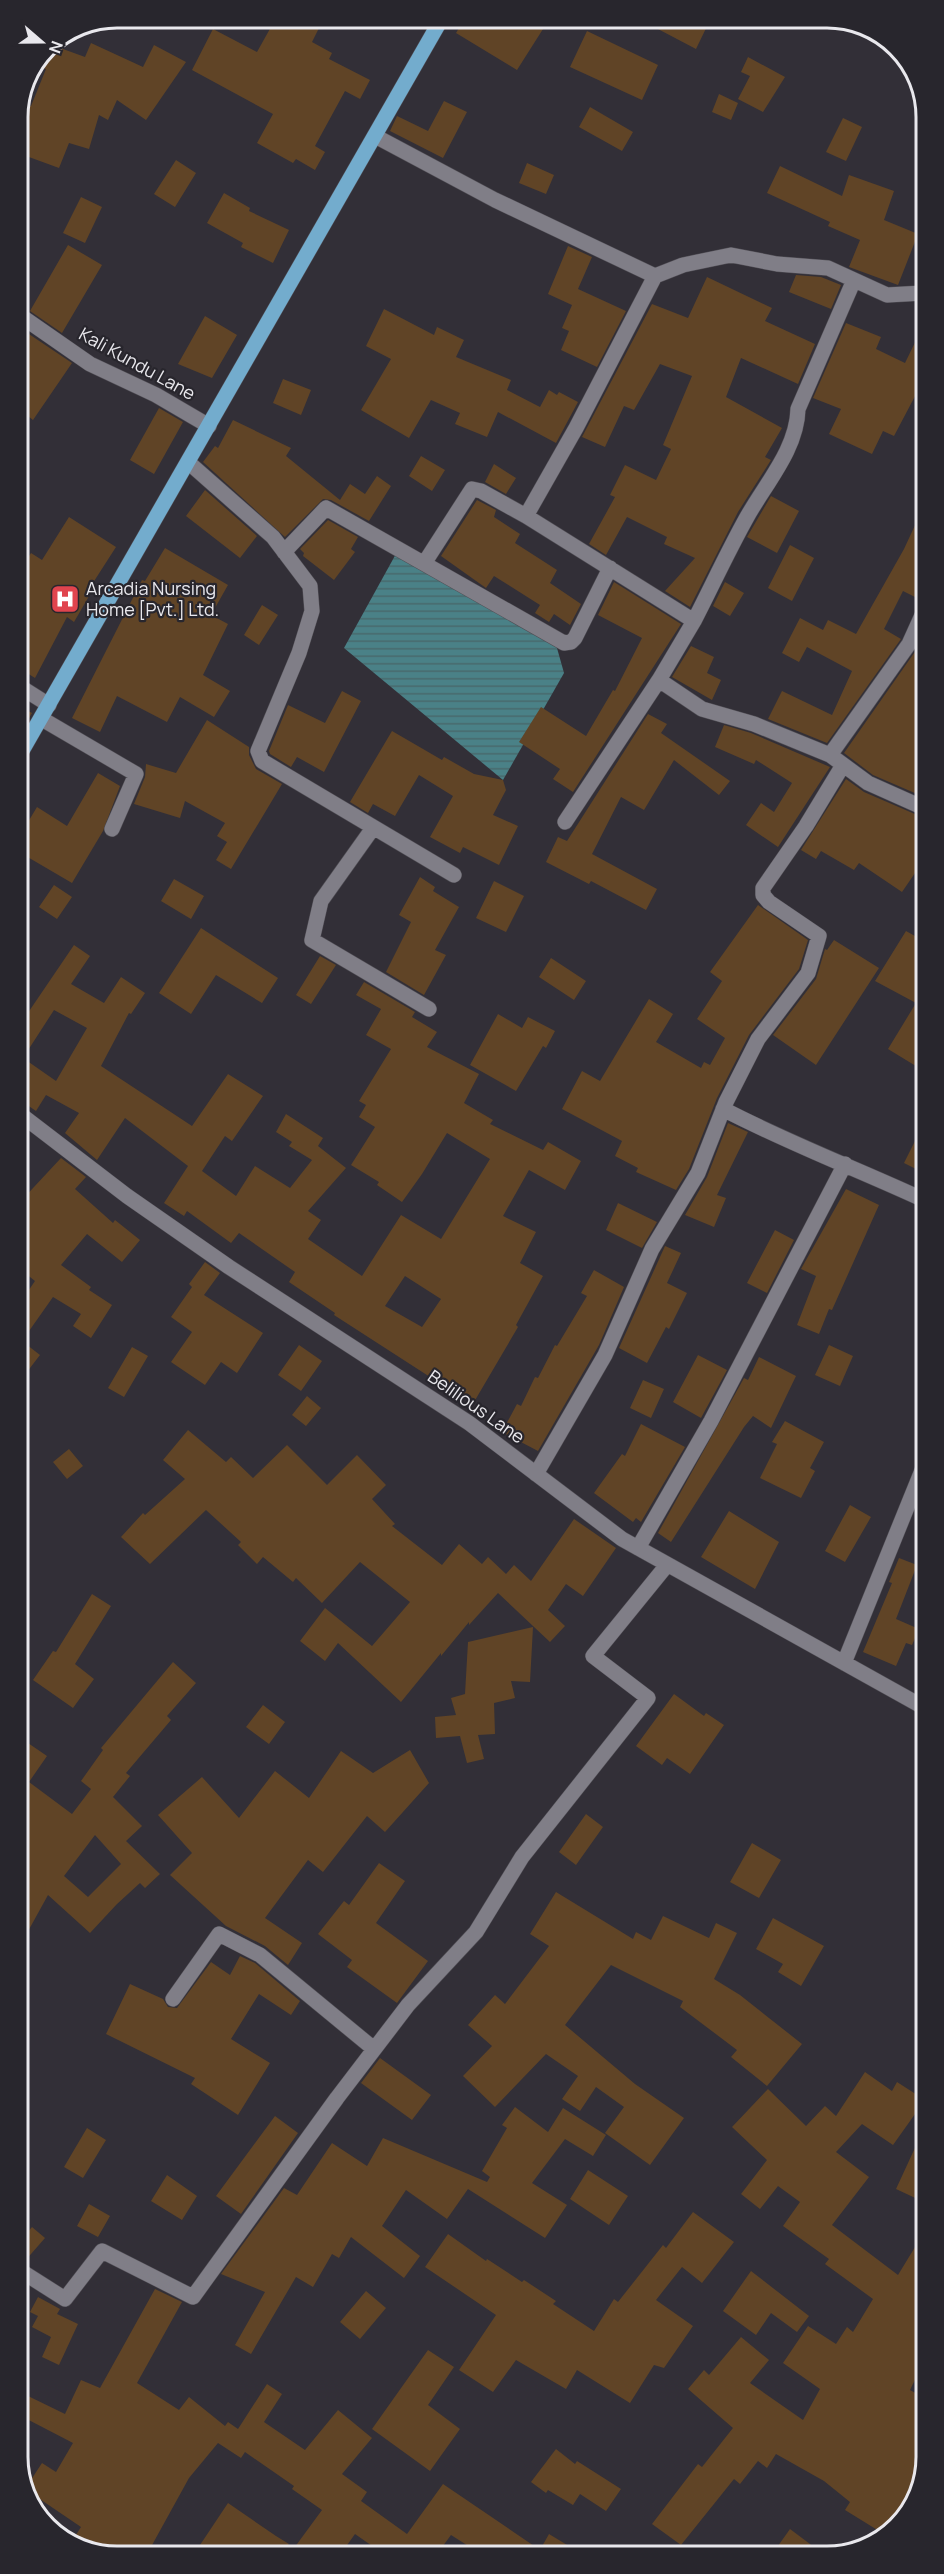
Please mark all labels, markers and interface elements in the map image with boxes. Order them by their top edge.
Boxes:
north arrow [12,12,72,72]
text: N [44,38,68,56]
street label: Kali Kundu Lane [75,321,200,405]
place label: Arcadia Nursing Home [Pvt.] Ltd. [86,576,219,621]
hospital icon: Arcadia Nursing Home [Pvt.] Ltd. [49,583,81,615]
street label: Belilious Lane [423,1364,530,1448]

